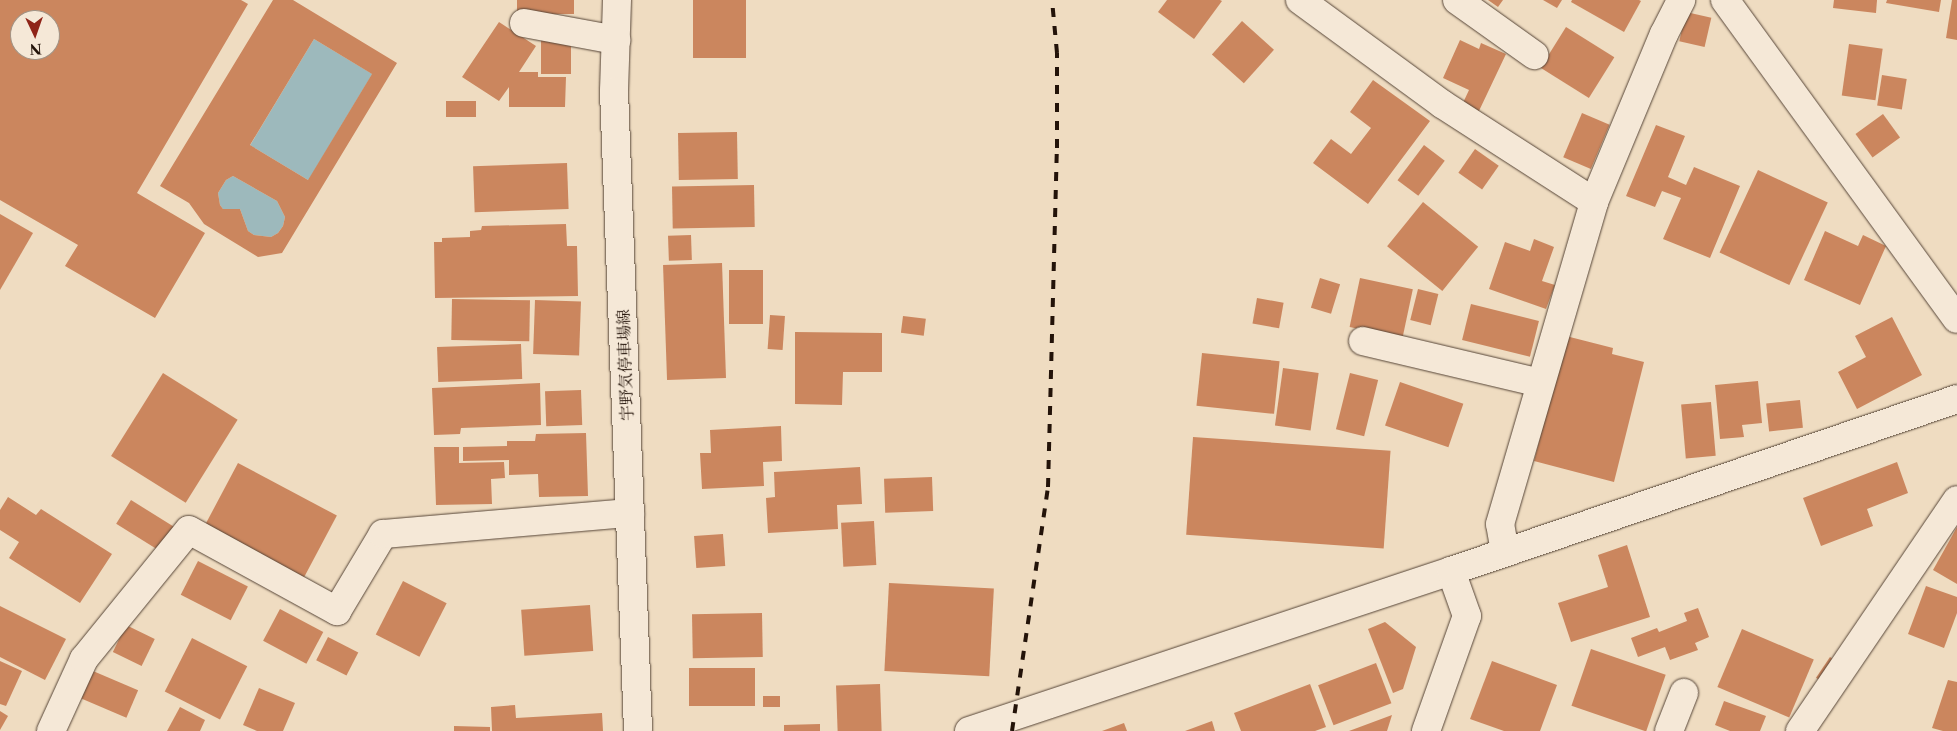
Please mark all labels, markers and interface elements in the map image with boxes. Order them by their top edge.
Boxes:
north arrow [10,10,60,60]
text: N [29,40,42,58]
street label: 宇野気停車場線 [613,309,637,421]

